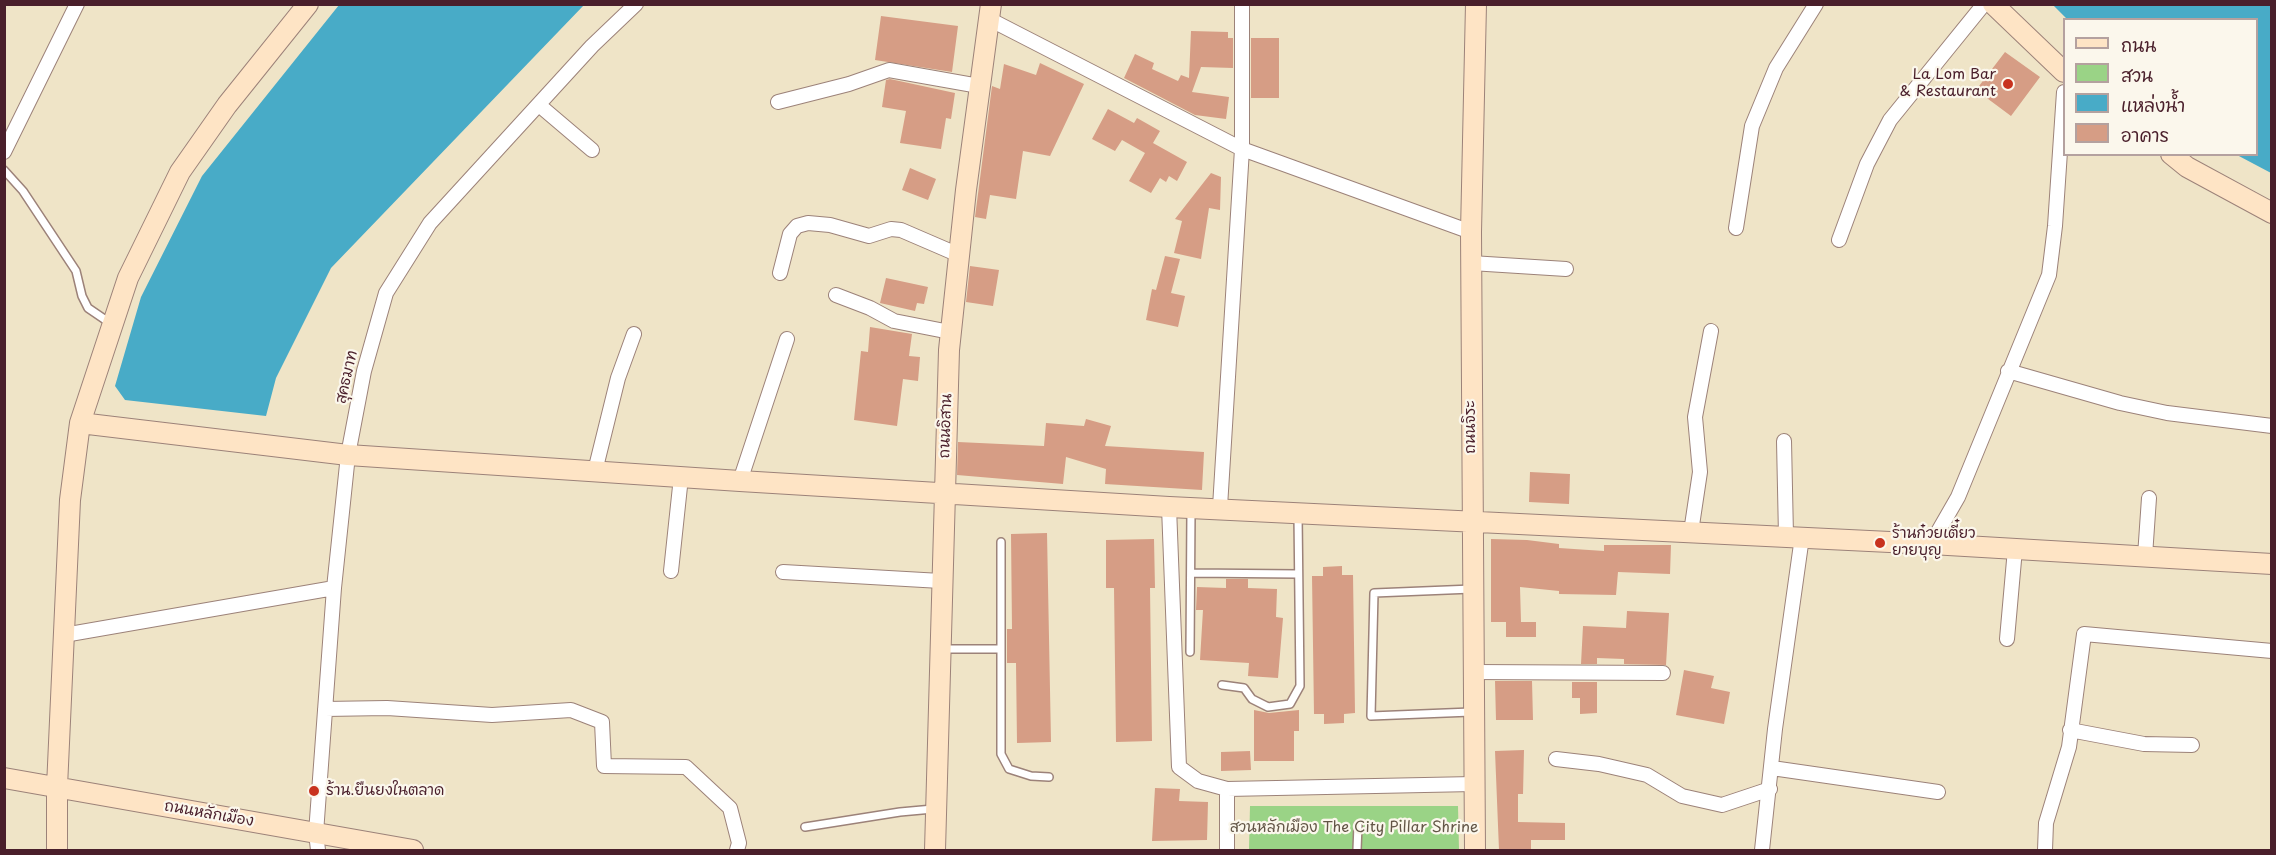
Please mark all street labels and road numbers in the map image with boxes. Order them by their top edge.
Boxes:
street label: สุคธมาท [332,349,362,405]
street label: ถนนอิสาน [936,393,956,459]
street label: ถนนจิระ [1462,400,1480,454]
street label: ถนนหลักเมือง [163,797,255,831]

